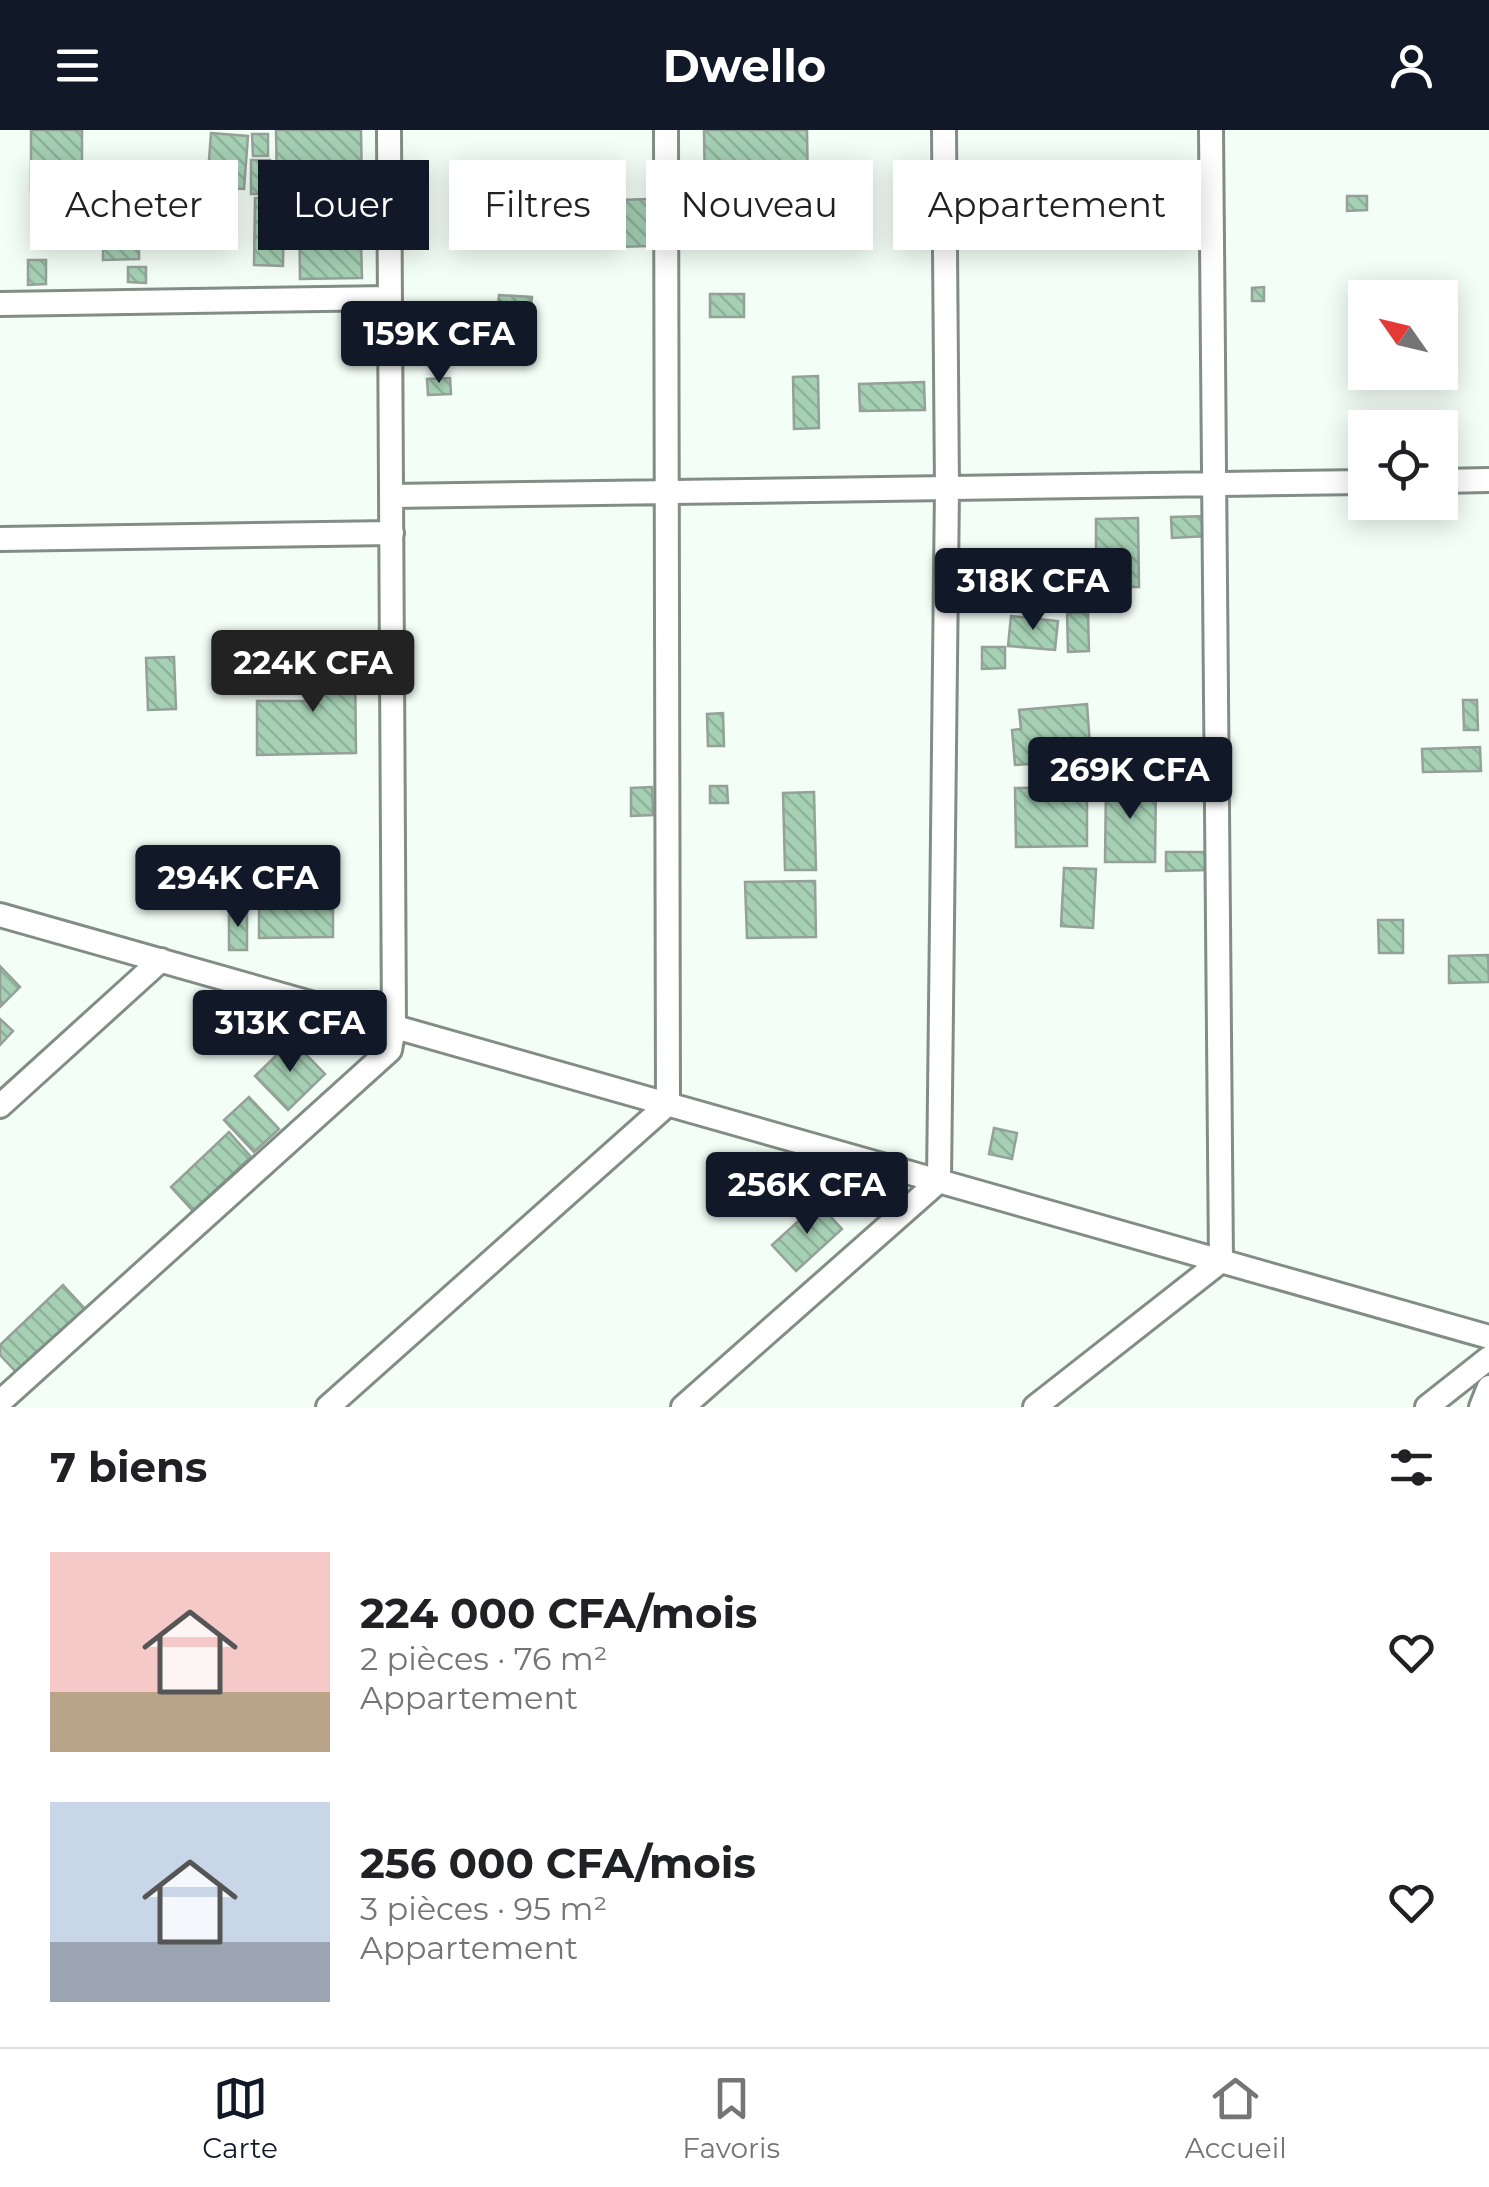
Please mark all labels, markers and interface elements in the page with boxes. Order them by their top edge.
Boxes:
icon: menu [50,38,105,93]
text: Dwello [663,38,826,93]
icon: person [1384,38,1439,93]
chip: Acheter [30,160,238,250]
chip: Louer [258,160,429,250]
chip: Filtres [449,160,626,250]
chip: Nouveau [646,160,873,250]
chip: Appartement [893,160,1201,250]
north arrow [1348,280,1458,390]
map controls [1348,280,1458,520]
pin: 159K CFA [336,301,542,386]
text: 159K CFA [363,314,515,353]
button: locate [1348,410,1458,520]
pin: 318K CFA [930,548,1136,633]
text: 318K CFA [957,561,1109,600]
pin: 224K CFA [210,630,416,715]
text: 224K CFA [233,643,393,682]
pin: 269K CFA [1027,737,1233,822]
text: 269K CFA [1050,750,1210,789]
pin: 294K CFA [135,845,341,930]
text: 294K CFA [157,858,319,897]
pin: 313K CFA [187,990,393,1075]
text: 313K CFA [215,1003,365,1042]
pin: 256K CFA [704,1152,910,1237]
text: 256K CFA [728,1165,886,1204]
icon: filters [1384,1440,1439,1495]
text: 7 biens [50,1441,207,1493]
text: 224 000 CFA/mois [360,1587,757,1639]
icon: home [130,1592,250,1712]
icon: heart [1384,1625,1439,1680]
text: 2 pièces · 76 m² [360,1639,608,1678]
text: Appartement [360,1678,578,1717]
text: 256 000 CFA/mois [360,1837,756,1889]
icon: home [130,1842,250,1962]
icon: heart [1384,1875,1439,1930]
text: 3 pièces · 95 m² [360,1889,607,1928]
text: Appartement [360,1928,578,1967]
tab: Carte [202,2071,278,2165]
tab: Favoris [682,2071,780,2165]
tab: Accueil [1185,2071,1287,2165]

